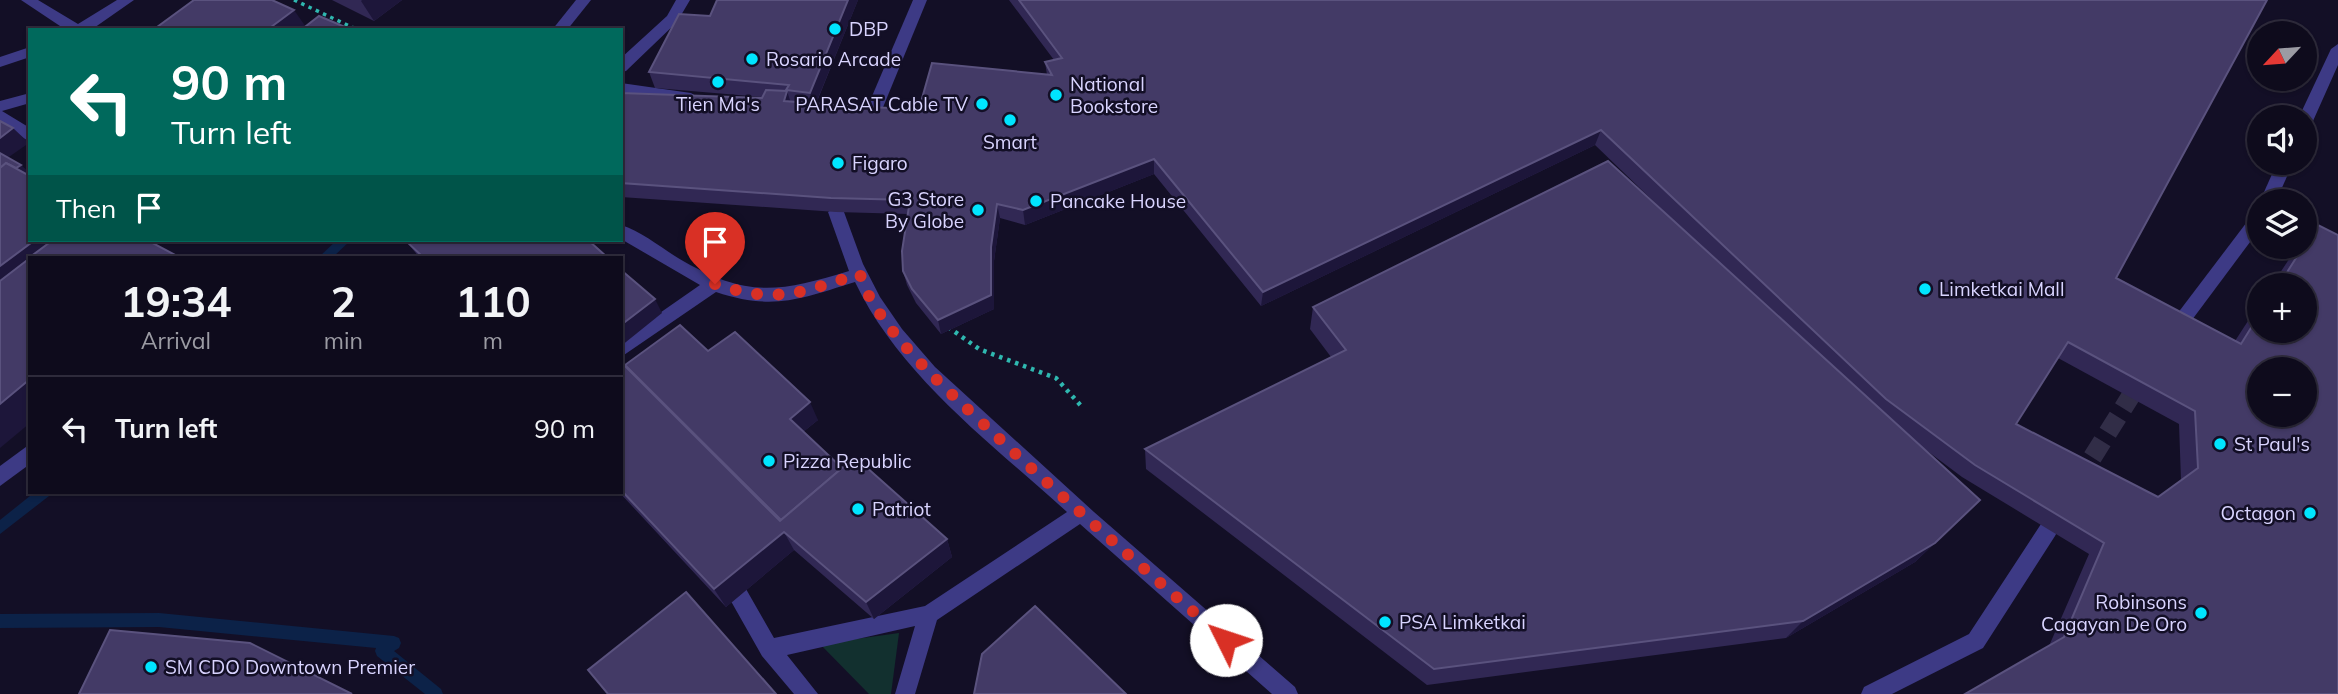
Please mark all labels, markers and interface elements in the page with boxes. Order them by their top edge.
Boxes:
place label: DBP [849,17,888,41]
marker: DBP [827,21,843,37]
north arrow [2247,21,2317,91]
map controls [2247,21,2317,427]
place label: Rosario Arcade [766,47,901,71]
text: 90 m [171,51,287,112]
marker: Rosario Arcade [744,51,760,67]
icon: left [56,56,147,147]
place label: National Bookstore [1070,72,1158,118]
marker: Tien Ma's [710,74,726,90]
marker: National Bookstore [1048,87,1064,103]
place label: Tien Ma's [676,92,760,116]
place label: PARASAT Cable TV [795,92,969,116]
marker: PARASAT Cable TV [974,96,990,112]
button: sound [2247,105,2317,175]
text: Turn left [171,112,291,152]
marker: Smart [1002,112,1018,128]
place label: Smart [983,130,1037,154]
place label: Figaro [852,151,908,175]
marker: Figaro [830,155,846,171]
place label: G3 Store By Globe [885,187,964,233]
icon: arrive [130,189,168,227]
place label: Pancake House [1050,189,1186,213]
button: layers [2247,189,2317,259]
text: Then [56,192,116,225]
marker: Pancake House [1028,193,1044,209]
marker: G3 Store By Globe [970,202,986,218]
pin [685,212,745,284]
icon: arrive [696,223,734,261]
button: + [2247,273,2317,343]
text: 19:34 [120,275,231,328]
text: 2 [331,275,356,328]
text: 110 [455,275,531,328]
place label: Limketkai Mall [1939,277,2064,301]
marker: Limketkai Mall [1917,281,1933,297]
text: Arrival [141,326,211,355]
text: min [324,326,363,355]
text: m [483,326,503,355]
button: − [2247,357,2317,427]
icon: left [56,410,94,448]
text: Turn left [115,412,217,445]
text: 90 m [534,412,595,445]
place label: St Paul's [2234,432,2310,456]
marker: St Paul's [2212,436,2228,452]
place label: Pizza Republic [783,449,911,473]
marker: Pizza Republic [761,453,777,469]
place label: Patriot [872,497,931,521]
marker: Patriot [850,501,866,517]
place label: Octagon [2220,501,2296,525]
marker: Octagon [2302,505,2318,521]
place label: Robinsons Cagayan De Oro [2041,590,2187,636]
position arrow [1189,603,1263,677]
marker: Robinsons Cagayan De Oro [2193,605,2209,621]
place label: PSA Limketkai [1399,610,1526,634]
marker: PSA Limketkai [1377,614,1393,630]
place label: SM CDO Downtown Premier [165,655,415,679]
marker: SM CDO Downtown Premier [143,659,159,675]

